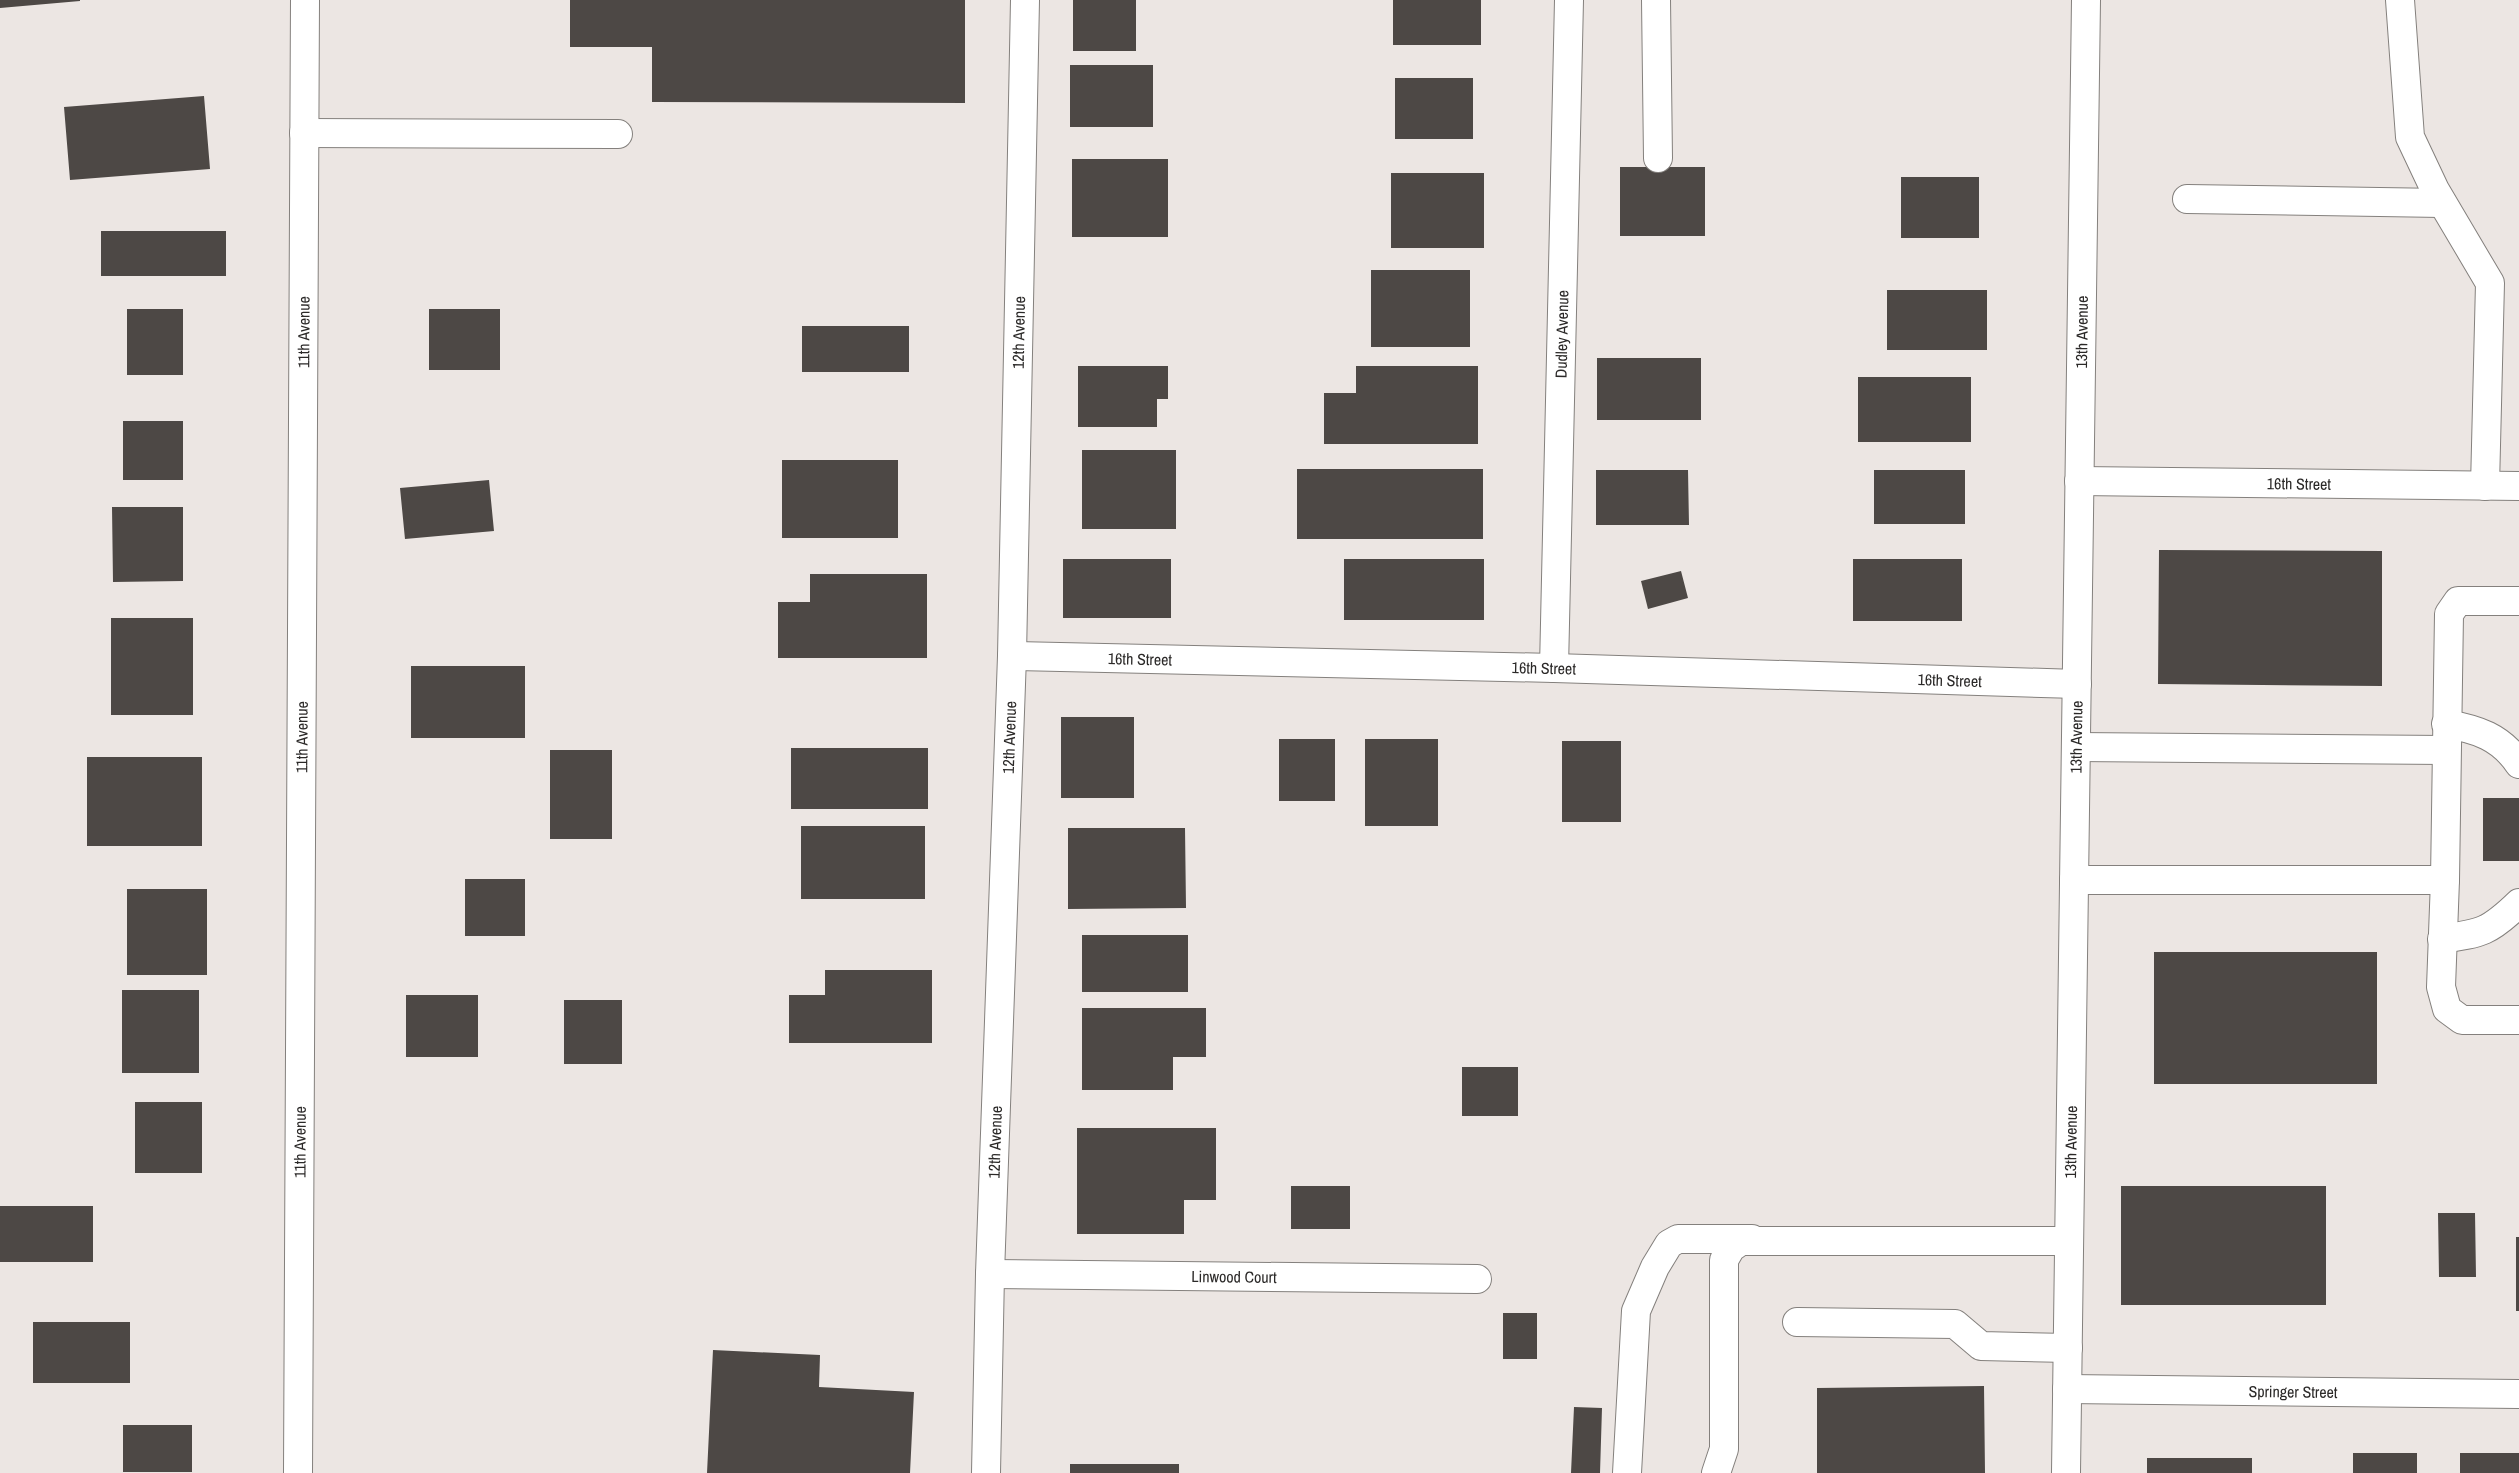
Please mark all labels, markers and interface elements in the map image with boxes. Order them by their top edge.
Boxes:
street label: Dudley Avenue [1550,290,1573,378]
street label: 11th Avenue [292,296,315,368]
street label: 12th Avenue [1007,296,1030,369]
street label: 13th Avenue [2070,296,2093,369]
street label: 16th Street [2267,472,2332,495]
street label: 16th Street [1108,647,1173,671]
street label: 16th Street [1512,656,1577,680]
street label: 16th Street [1917,668,1982,692]
street label: 11th Avenue [290,701,313,773]
street label: 12th Avenue [997,701,1021,774]
street label: 13th Avenue [2064,701,2087,774]
street label: 12th Avenue [982,1105,1007,1179]
street label: 11th Avenue [288,1106,311,1178]
street label: 13th Avenue [2059,1106,2082,1179]
street label: Linwood Court [1191,1265,1277,1288]
street label: Springer Street [2248,1380,2338,1403]

